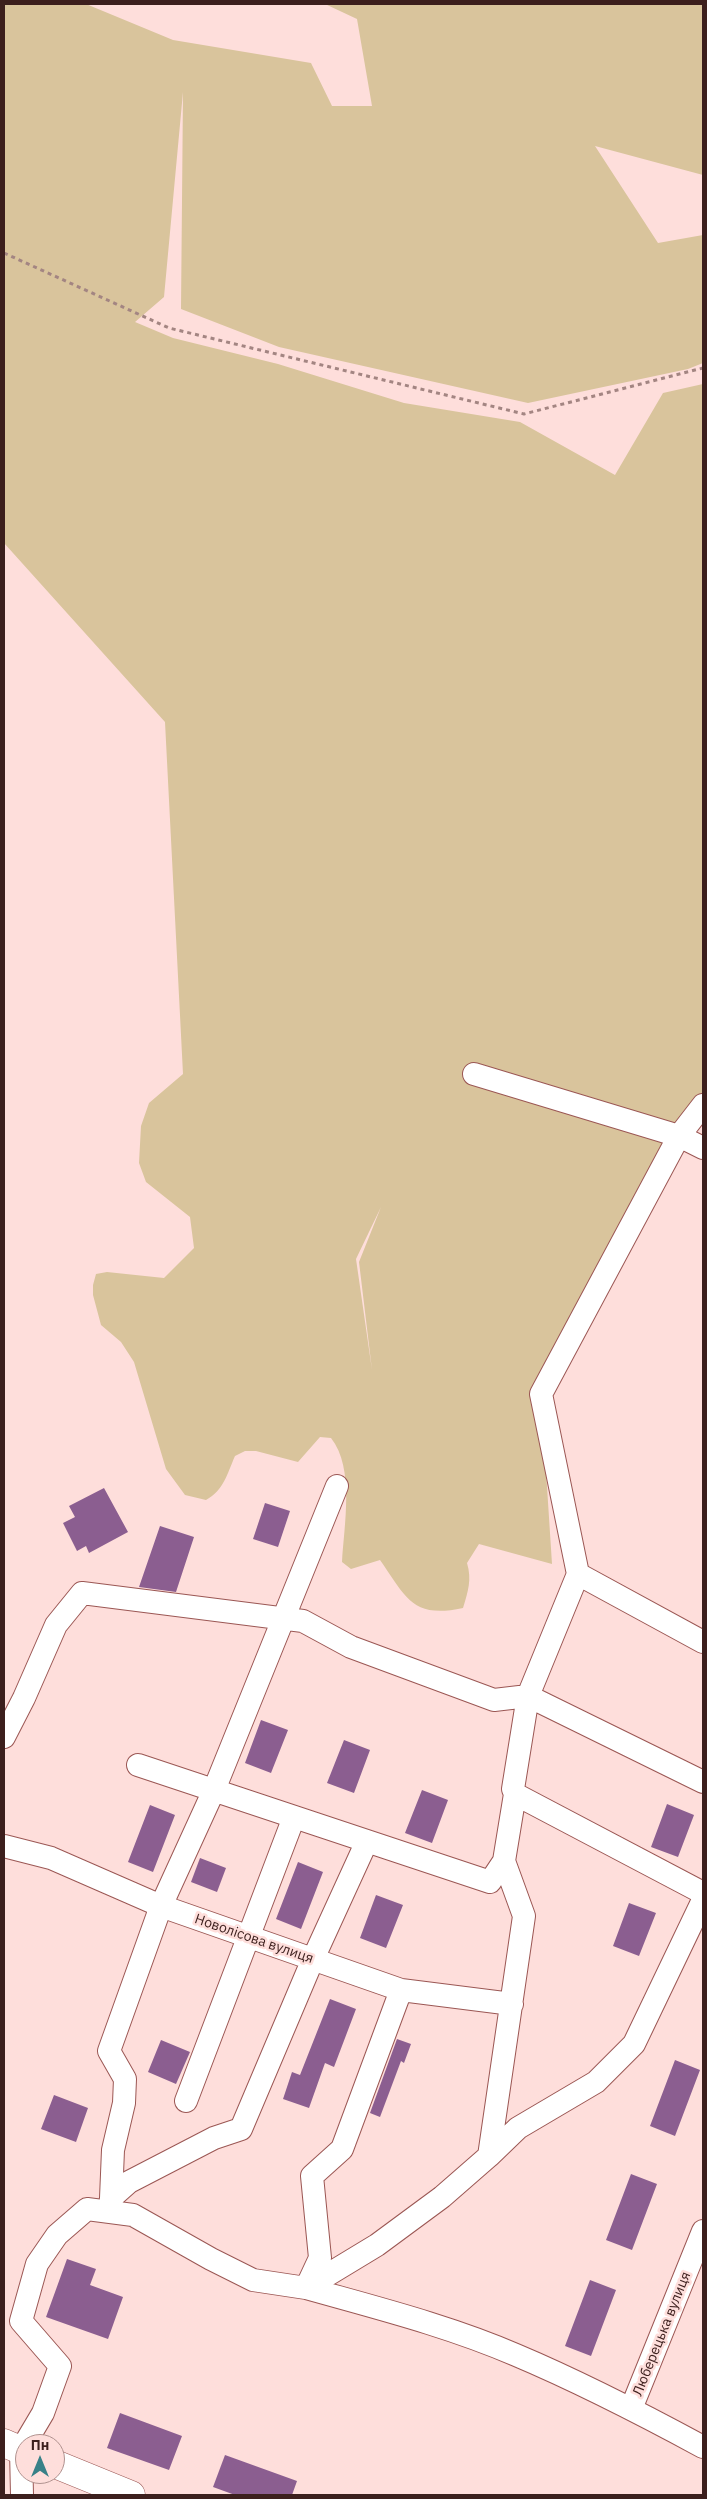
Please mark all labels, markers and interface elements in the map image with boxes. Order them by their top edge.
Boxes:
street label: Новолісова вулиця [192,1911,316,1967]
street label: Люберецька вулиця [629,2269,695,2399]
north arrow [15,2434,65,2484]
text: Пн [31,2436,49,2454]

